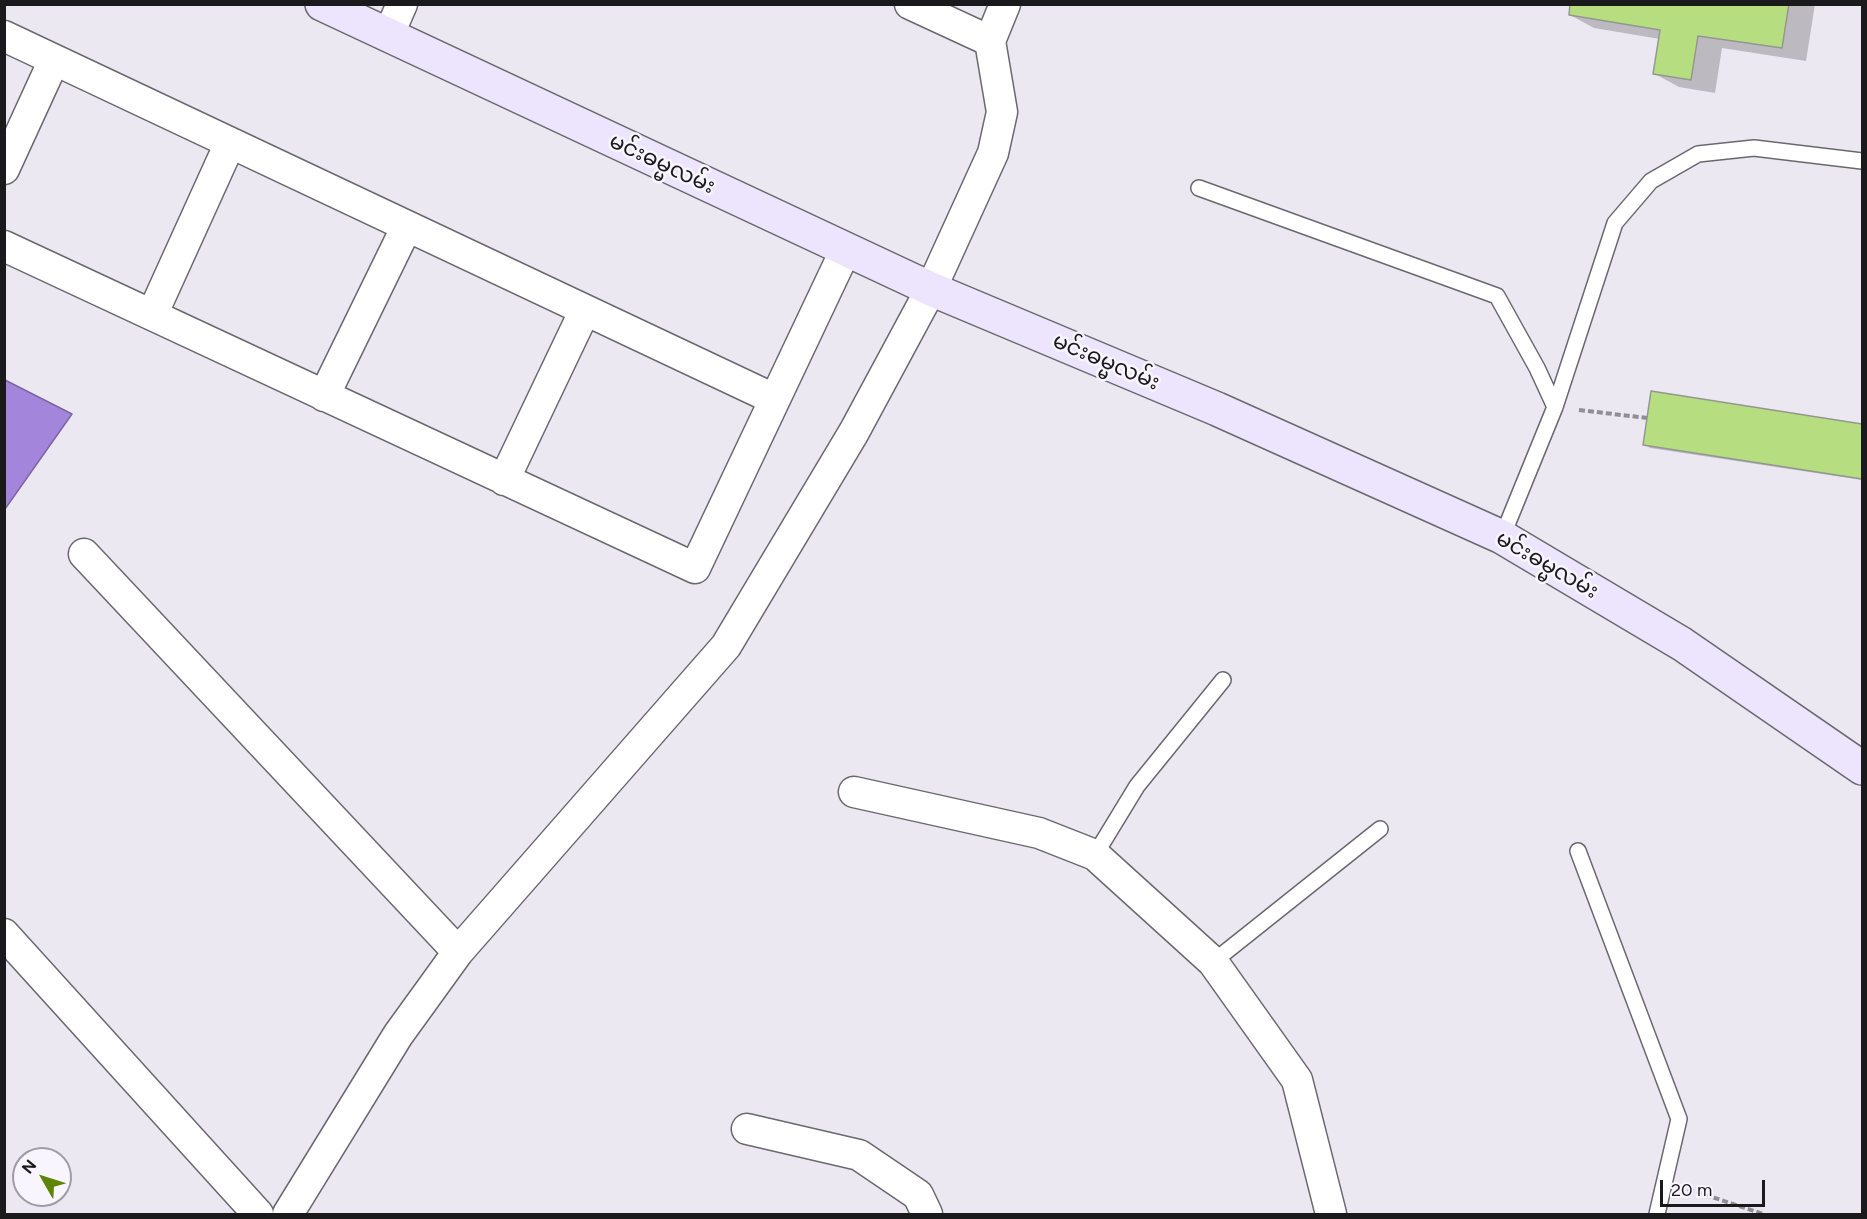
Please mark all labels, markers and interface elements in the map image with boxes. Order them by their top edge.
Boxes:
street label: မင်းဓမ္မလမ်း [605,128,719,200]
street label: မင်းဓမ္မလမ်း [1048,328,1164,396]
street label: မင်းဓမ္မလမ်း [1491,525,1603,605]
north arrow [12,1147,72,1207]
text: N [18,1156,40,1177]
scale bar [1663,1168,1768,1206]
text: 20 m [1671,1179,1712,1201]

